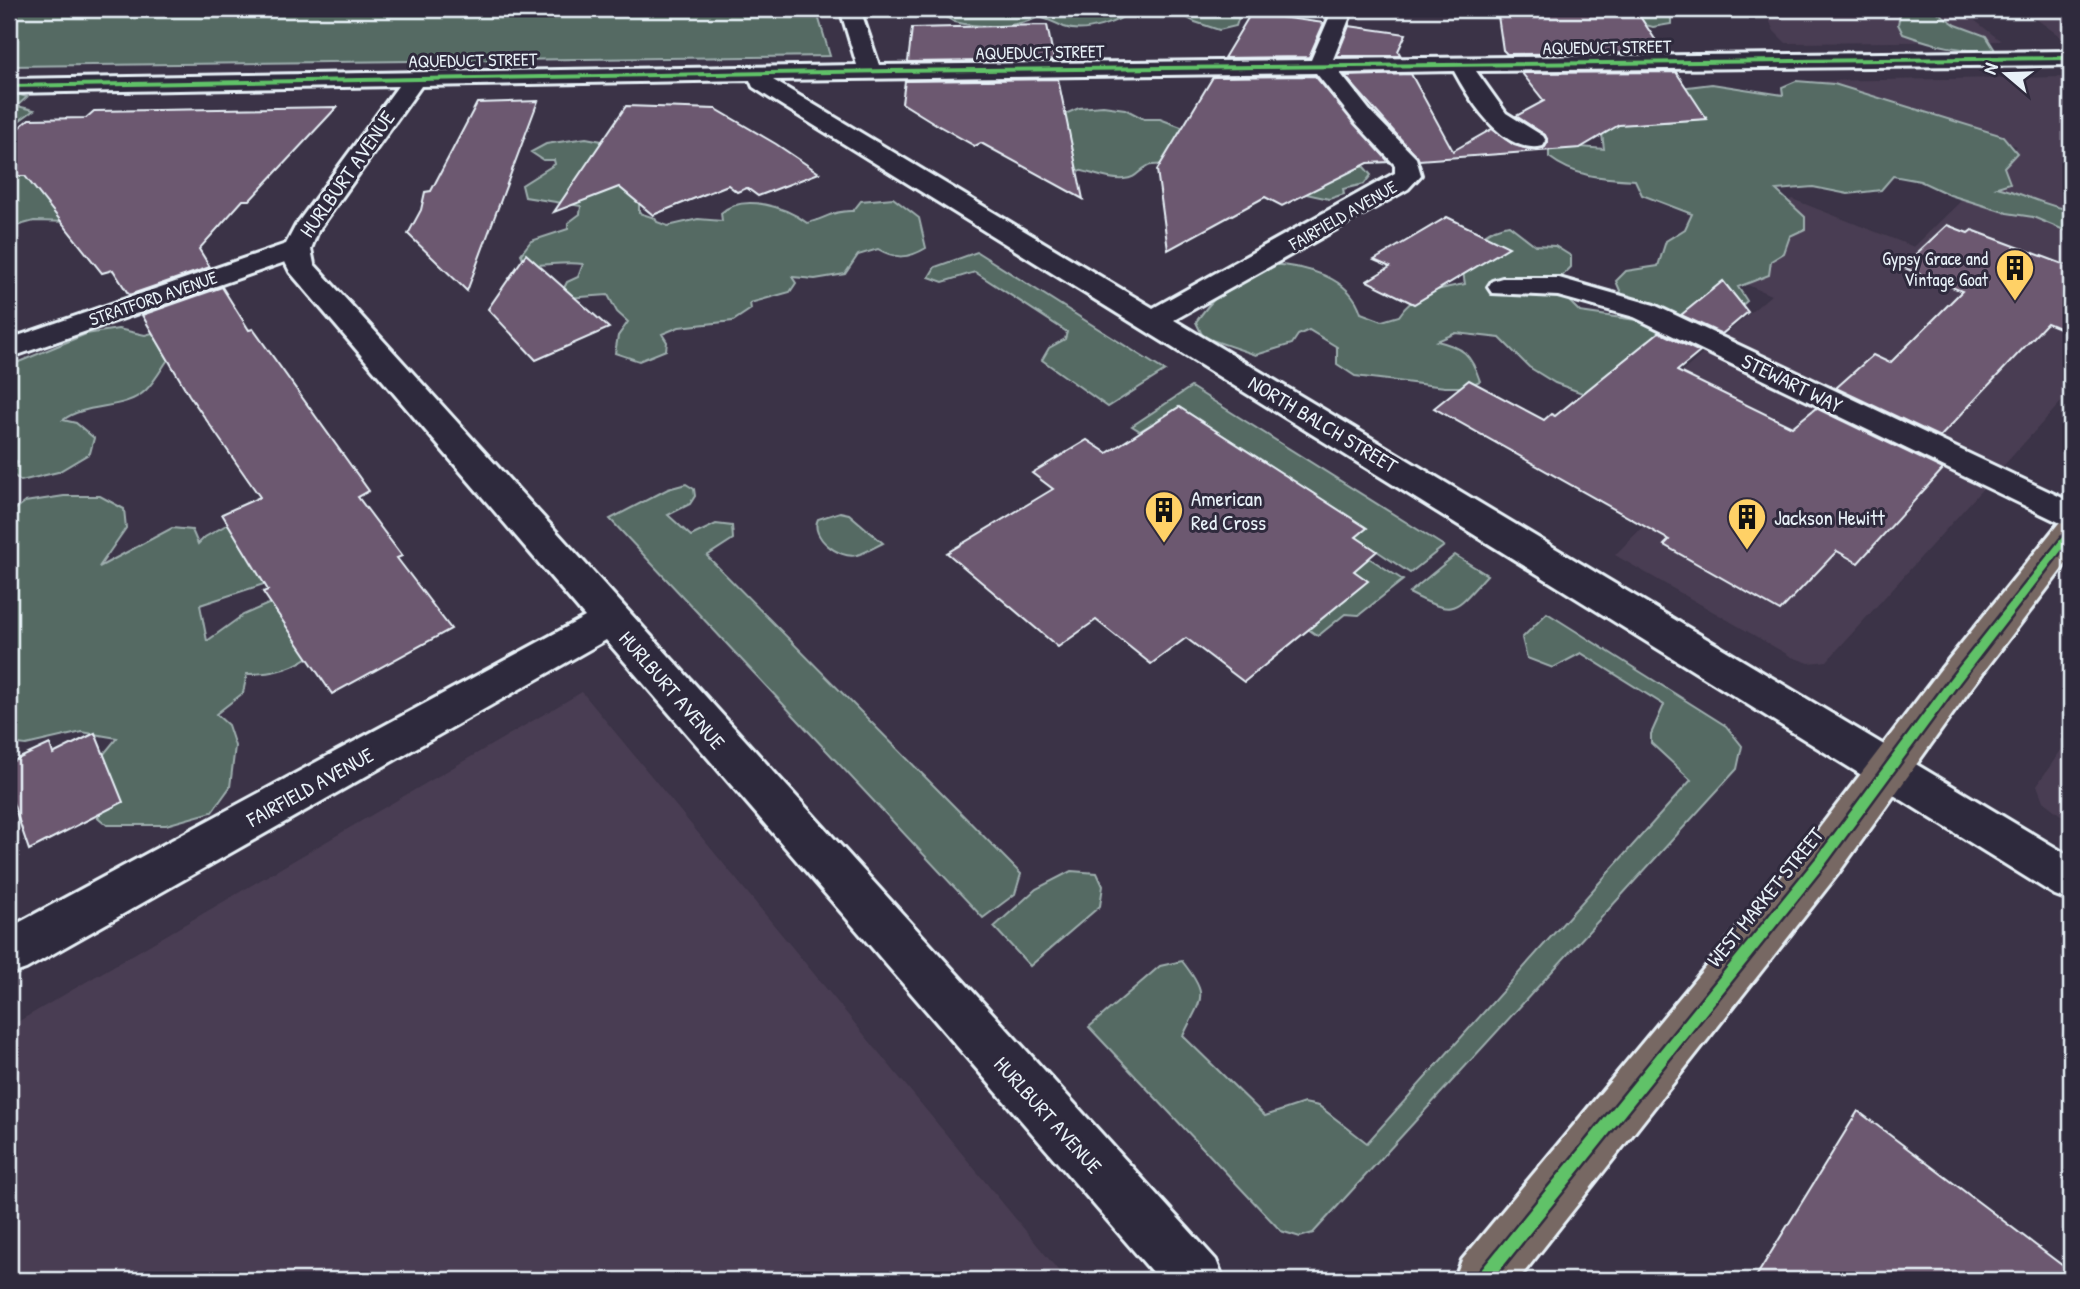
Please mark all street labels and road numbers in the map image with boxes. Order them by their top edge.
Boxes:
street label: AQUEDUCT STREET [1543,33,1672,61]
street label: AQUEDUCT STREET [976,38,1105,66]
street label: AQUEDUCT STREET [409,46,538,74]
street label: HURLBURT AVENUE [293,105,401,243]
street label: FAIRFIELD AVENUE [1284,174,1401,256]
street label: STRATFORD AVENUE [86,264,220,332]
street label: STEWART WAY [1737,346,1848,420]
street label: NORTH BALCH STREET [1243,368,1404,481]
street label: HURLBURT AVENUE [612,624,732,756]
street label: FAIRFIELD AVENUE [241,740,379,834]
street label: WEST MARKET STREET [1700,820,1831,973]
street label: HURLBURT AVENUE [988,1050,1108,1180]

